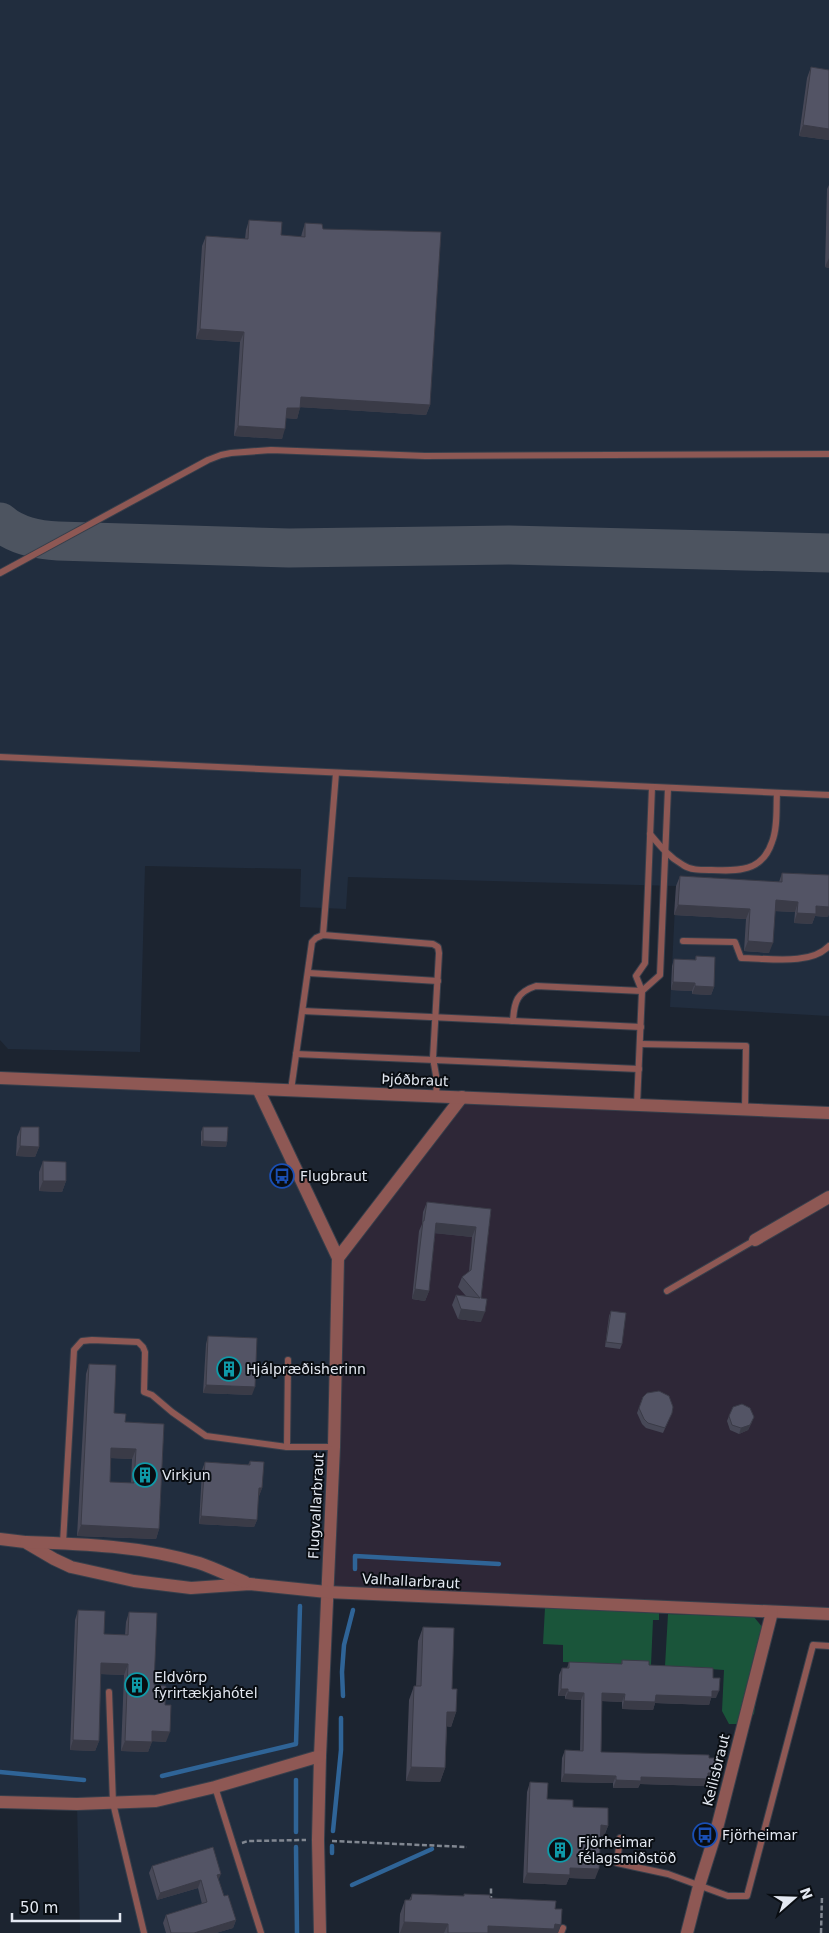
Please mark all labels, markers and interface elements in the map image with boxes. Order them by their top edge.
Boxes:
street label: Þjóðbraut [381,1071,449,1089]
bus stop icon: Flugbraut [269,1163,295,1189]
place label: Flugbraut [300,1168,368,1184]
building icon: Hjálpræðisherinn [216,1356,242,1382]
place label: Hjálpræðisherinn [246,1361,366,1377]
street label: Flugvallarbraut [305,1452,327,1559]
building icon: Virkjun [132,1462,158,1488]
place label: Virkjun [162,1467,211,1483]
street label: Valhallarbraut [362,1570,461,1592]
place label: Eldvörp fyrirtækjahótel [154,1669,258,1701]
building icon: Eldvörp fyrirtækjahótel [124,1672,150,1698]
street label: Keilisbraut [699,1732,733,1808]
bus stop icon: Fjörheimar [692,1822,718,1848]
place label: Fjörheimar [722,1827,798,1843]
place label: Fjörheimar félagsmiðstöð [578,1834,676,1866]
building icon: Fjörheimar félagsmiðstöð [547,1837,573,1863]
north arrow [769,1873,819,1923]
text: N [797,1885,816,1902]
scale bar [12,1890,120,1922]
text: 50 m [20,1899,58,1917]

